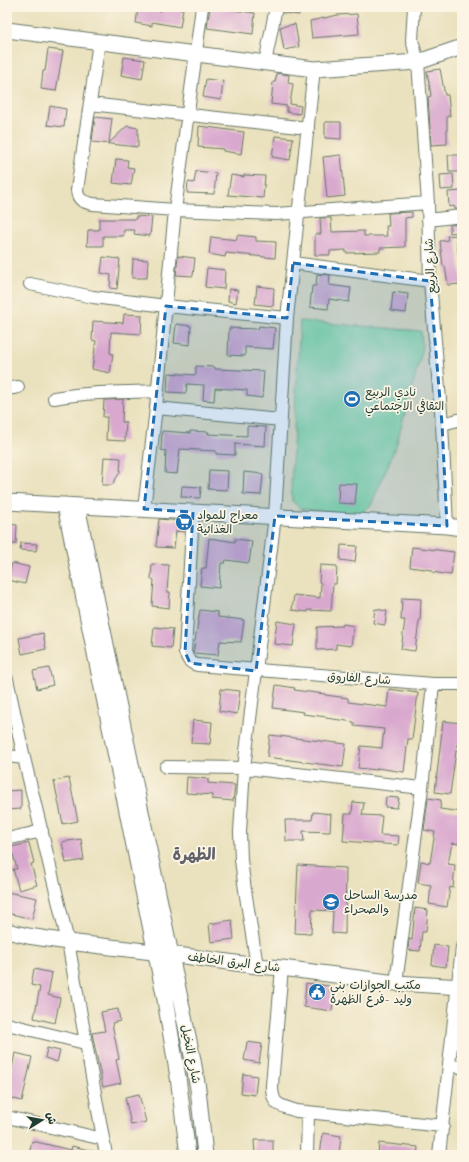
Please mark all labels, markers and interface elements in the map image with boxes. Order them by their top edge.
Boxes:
street label: شارع الربيع [422,238,440,294]
place label: نادي الربيع الثقافي الاجتماعي [365,385,444,417]
sports icon: نادي الربيع الثقافي الاجتماعي [342,389,362,409]
place label: معراج للمواد الغذائية [197,508,258,536]
supermarket icon: معراج للمواد الغذائية [174,512,194,532]
street label: شارع الفاروق [327,669,391,689]
district label: الظهرة [172,846,216,864]
place label: مدرسة الساحل والصحراء [344,888,417,917]
school or university icon: مدرسة الساحل والصحراء [321,892,341,912]
street label: شارع البرق الخاطف [187,949,281,977]
place label: مكتب الجوازات بني وليد -فرع الظهرة [330,978,421,1008]
public building icon: مكتب الجوازات بني وليد -فرع الظهرة [307,982,327,1002]
street label: شارع النخيل [176,1023,204,1085]
north arrow [22,1100,62,1140]
text: ش [44,1111,59,1125]

